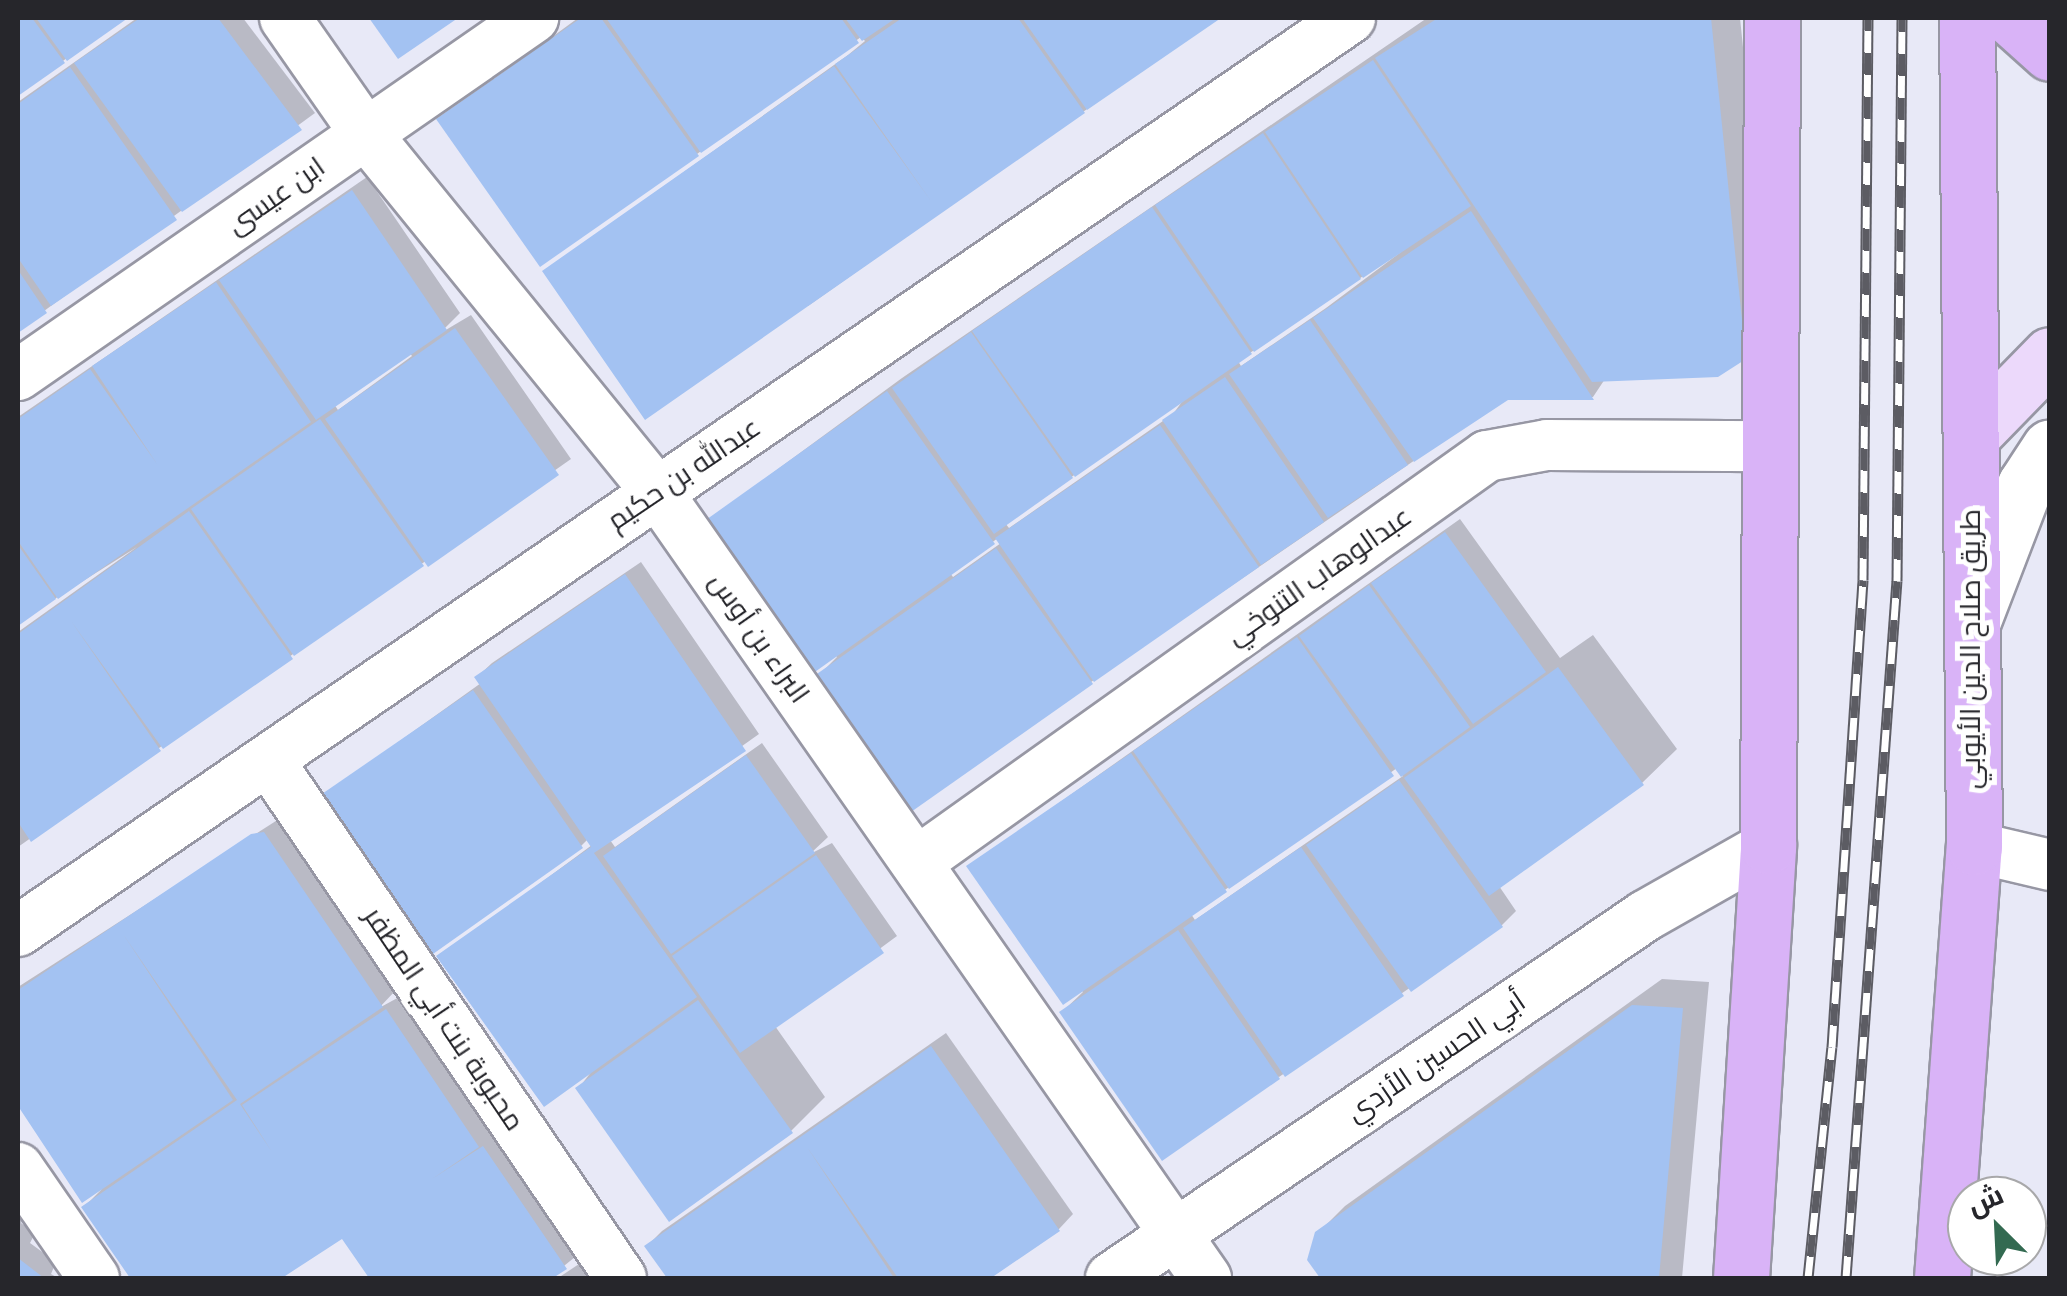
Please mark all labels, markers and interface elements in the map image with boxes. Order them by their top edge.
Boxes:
street label: ابن عيسى [220,150,332,242]
street label: عبدالله بن حكيم [601,410,767,538]
street label: عبدالوهاب التنوخي [1220,500,1418,652]
street label: طريق صلاح الدين الأيوبي [1954,509,1988,789]
street label: البراء بن أوس [702,566,816,710]
street label: محبوبة بنت أبي المظفر [357,901,531,1137]
street label: أبي الحسين الأزدي [1340,985,1532,1129]
north arrow [1947,1176,2047,1276]
text: ش [1962,1178,2009,1222]

